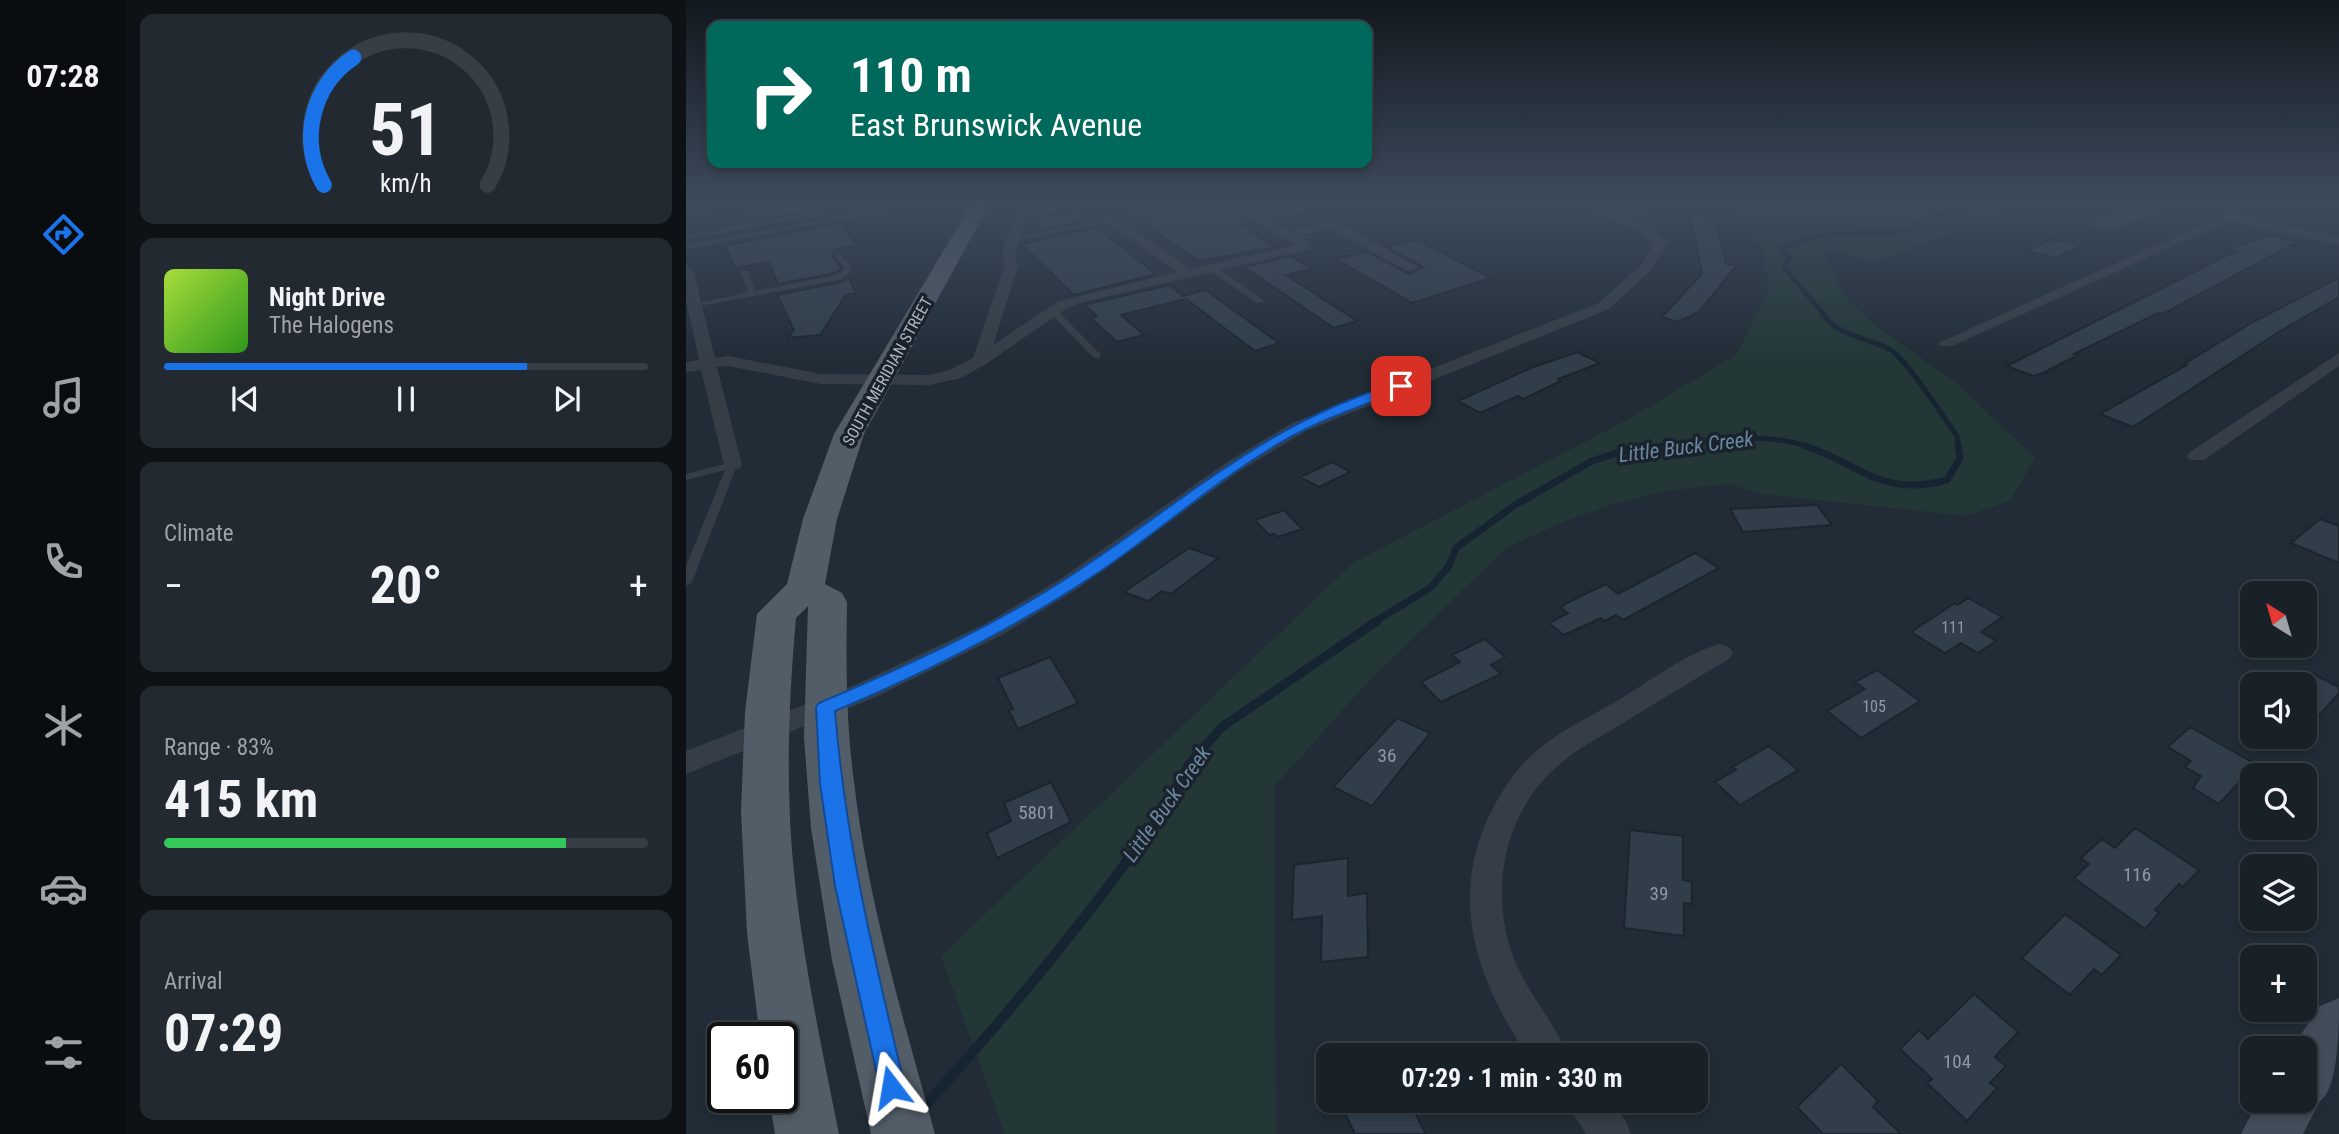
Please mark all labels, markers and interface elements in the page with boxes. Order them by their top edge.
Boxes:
text: 110 m [850,47,972,104]
icon: right [735,49,826,140]
text: 07:28 [26,57,100,95]
text: 51 [369,87,443,173]
text: East Brunswick Avenue [850,106,1142,144]
text: km/h [380,169,432,198]
icon: directions [39,210,88,259]
text: Night Drive [269,282,385,312]
street label: SOUTH MERIDIAN STREET [839,294,936,449]
text: The Halogens [269,312,394,339]
pin [1371,356,1431,416]
icon: arrive [1382,367,1420,405]
icon: music [39,373,88,422]
icon: previous [226,380,264,418]
icon: pause [387,380,425,418]
icon: next [548,380,586,418]
water label: Little Buck Creek [1617,427,1756,467]
text: Climate [164,520,234,547]
icon: phone [39,537,88,586]
text: 20° [370,555,442,616]
text: − [164,564,183,608]
text: + [629,564,648,608]
north arrow [2240,581,2317,658]
map controls [2240,581,2317,1113]
house number: 111 [1941,618,1965,637]
button: sound [2240,672,2317,749]
house number: 105 [1862,697,1886,716]
icon: climate [39,701,88,750]
text: Range · 83% [164,734,274,761]
water label: Little Buck Creek [1118,741,1216,866]
house number: 36 [1378,744,1396,767]
button: search [2240,763,2317,840]
text: 415 km [164,769,318,830]
house number: 5801 [1018,801,1056,824]
button: layers [2240,854,2317,931]
house number: 116 [2123,863,2151,886]
icon: car [39,864,88,913]
house number: 39 [1650,882,1668,905]
button: + [2240,945,2317,1022]
text: Arrival [164,968,223,995]
text: 07:29 [164,1003,283,1064]
speed limit sign: 60 [707,1022,798,1113]
icon: filters [39,1028,88,1077]
button: − [2240,1036,2317,1113]
position arrow [854,1050,928,1124]
house number: 104 [1943,1050,1971,1073]
text: 07:29 · 1 min · 330 m [1402,1063,1622,1093]

